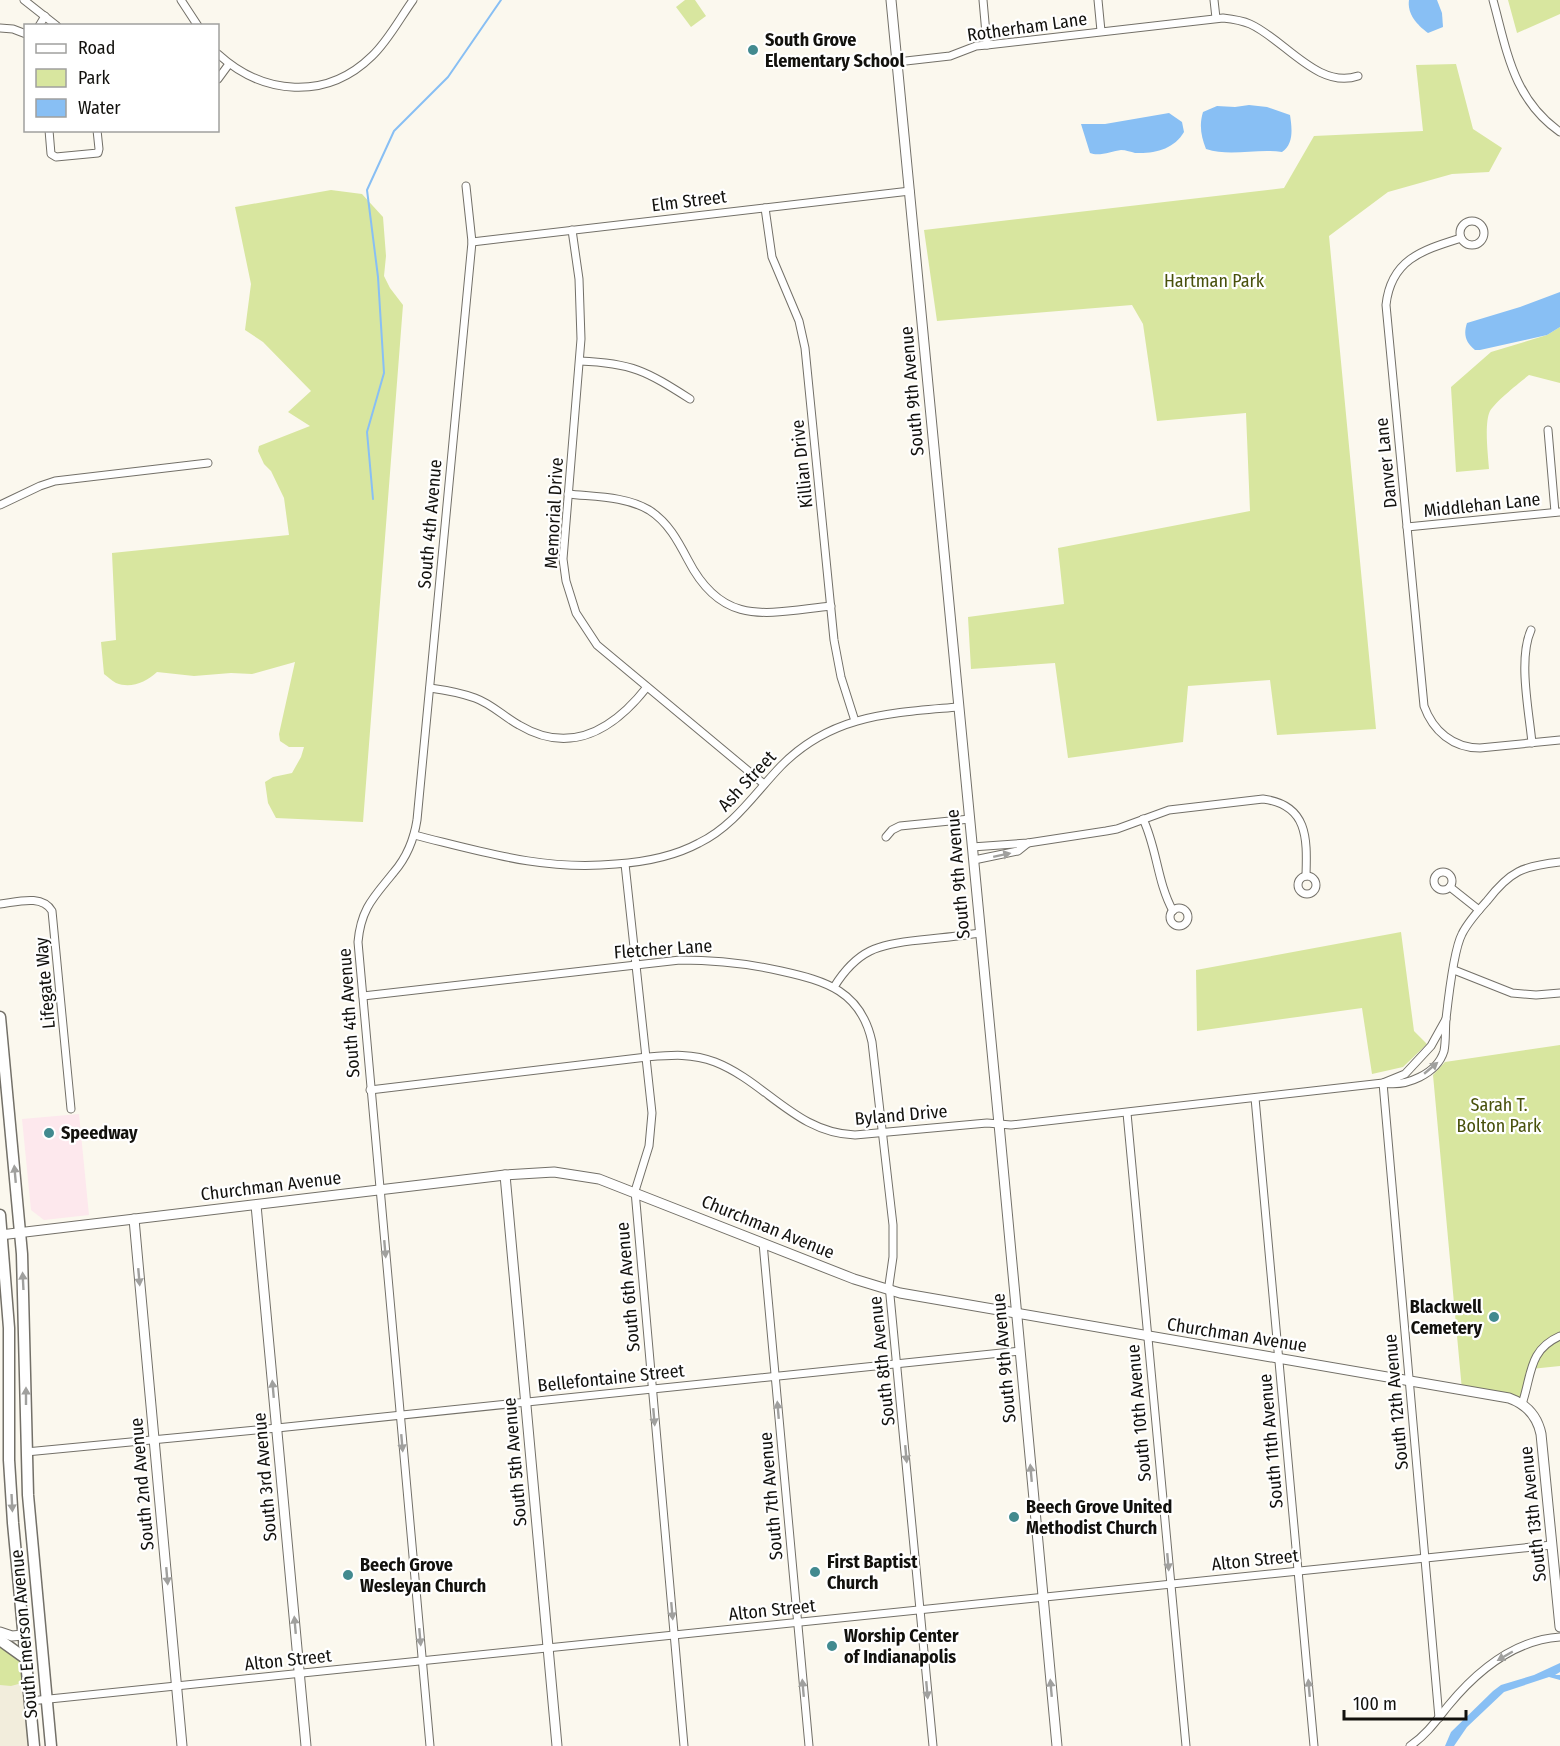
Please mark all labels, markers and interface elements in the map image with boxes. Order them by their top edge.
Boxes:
street label: Rotherham Lane [966,8,1089,46]
legend [24,24,219,132]
place label: South Grove Elementary School [765,29,904,72]
text: Road [78,37,115,59]
marker: South Grove Elementary School [746,43,760,57]
text: Park [78,67,111,89]
text: Water [78,97,121,119]
street label: Elm Street [650,185,728,217]
park label: Hartman Park [1164,270,1265,292]
street label: South 9th Avenue [895,325,929,457]
street label: Danver Lane [1370,417,1402,509]
street label: Killian Drive [786,419,818,509]
street label: Memorial Drive [540,457,568,569]
street label: South 4th Avenue [413,458,447,590]
street label: Middlehan Lane [1423,488,1542,522]
street label: Ash Street [713,746,781,816]
street label: South 9th Avenue [941,808,975,940]
one-way arrow [993,850,1012,859]
street label: Fletcher Lane [613,935,713,963]
street label: Lifegate Way [30,936,60,1030]
street label: South 4th Avenue [333,947,365,1079]
one-way arrow [1423,1062,1438,1075]
park label: Sarah T. Bolton Park [1457,1094,1542,1137]
street label: Byland Drive [854,1100,948,1130]
place label: Speedway [61,1122,138,1144]
marker: Speedway [42,1126,56,1140]
one-way arrow [10,1164,20,1183]
street label: Churchman Avenue [200,1166,343,1206]
street label: Churchman Avenue [698,1190,838,1264]
street label: South 6th Avenue [611,1221,645,1353]
one-way arrow [380,1239,390,1258]
one-way arrow [134,1268,144,1287]
one-way arrow [19,1272,28,1291]
street label: South 9th Avenue [987,1292,1021,1424]
street label: South 8th Avenue [864,1295,900,1427]
place label: Blackwell Cemetery [1410,1296,1482,1339]
marker: Blackwell Cemetery [1487,1310,1501,1324]
street label: Churchman Avenue [1165,1313,1309,1357]
street label: South 12th Avenue [1379,1333,1413,1471]
street label: South 10th Avenue [1122,1343,1156,1482]
street label: Bellefontaine Street [537,1359,686,1397]
street label: South 11th Avenue [1254,1373,1288,1509]
one-way arrow [268,1380,278,1399]
one-way arrow [21,1387,31,1406]
street label: South 5th Avenue [498,1397,532,1527]
one-way arrow [773,1400,783,1419]
one-way arrow [649,1408,659,1427]
street label: South 3rd Avenue [248,1412,282,1542]
street label: South 2nd Avenue [125,1417,159,1551]
street label: South 7th Avenue [754,1431,788,1561]
one-way arrow [397,1433,407,1452]
one-way arrow [901,1444,911,1463]
street label: South 13th Avenue [1515,1445,1551,1583]
one-way arrow [1026,1463,1036,1482]
one-way arrow [7,1493,17,1512]
place label: Beech Grove United Methodist Church [1026,1496,1172,1539]
marker: Beech Grove United Methodist Church [1007,1510,1021,1524]
street label: Alton Street [1210,1544,1300,1576]
street label: South Emerson Avenue [6,1549,42,1719]
place label: First Baptist Church [827,1551,918,1594]
one-way arrow [1163,1552,1173,1571]
place label: Beech Grove Wesleyan Church [360,1554,486,1597]
marker: First Baptist Church [808,1565,822,1579]
one-way arrow [162,1567,172,1586]
marker: Beech Grove Wesleyan Church [341,1568,355,1582]
street label: Alton Street [727,1594,817,1626]
one-way arrow [667,1602,677,1621]
one-way arrow [290,1615,300,1634]
place label: Worship Center of Indianapolis [844,1625,959,1668]
one-way arrow [415,1627,425,1646]
marker: Worship Center of Indianapolis [825,1639,839,1653]
street label: Alton Street [243,1644,333,1676]
one-way arrow [1497,1650,1513,1661]
one-way arrow [798,1678,808,1697]
one-way arrow [1046,1678,1056,1697]
one-way arrow [1304,1678,1314,1697]
one-way arrow [922,1680,932,1699]
scale bar [1344,1683,1466,1721]
text: 100 m [1353,1693,1397,1715]

